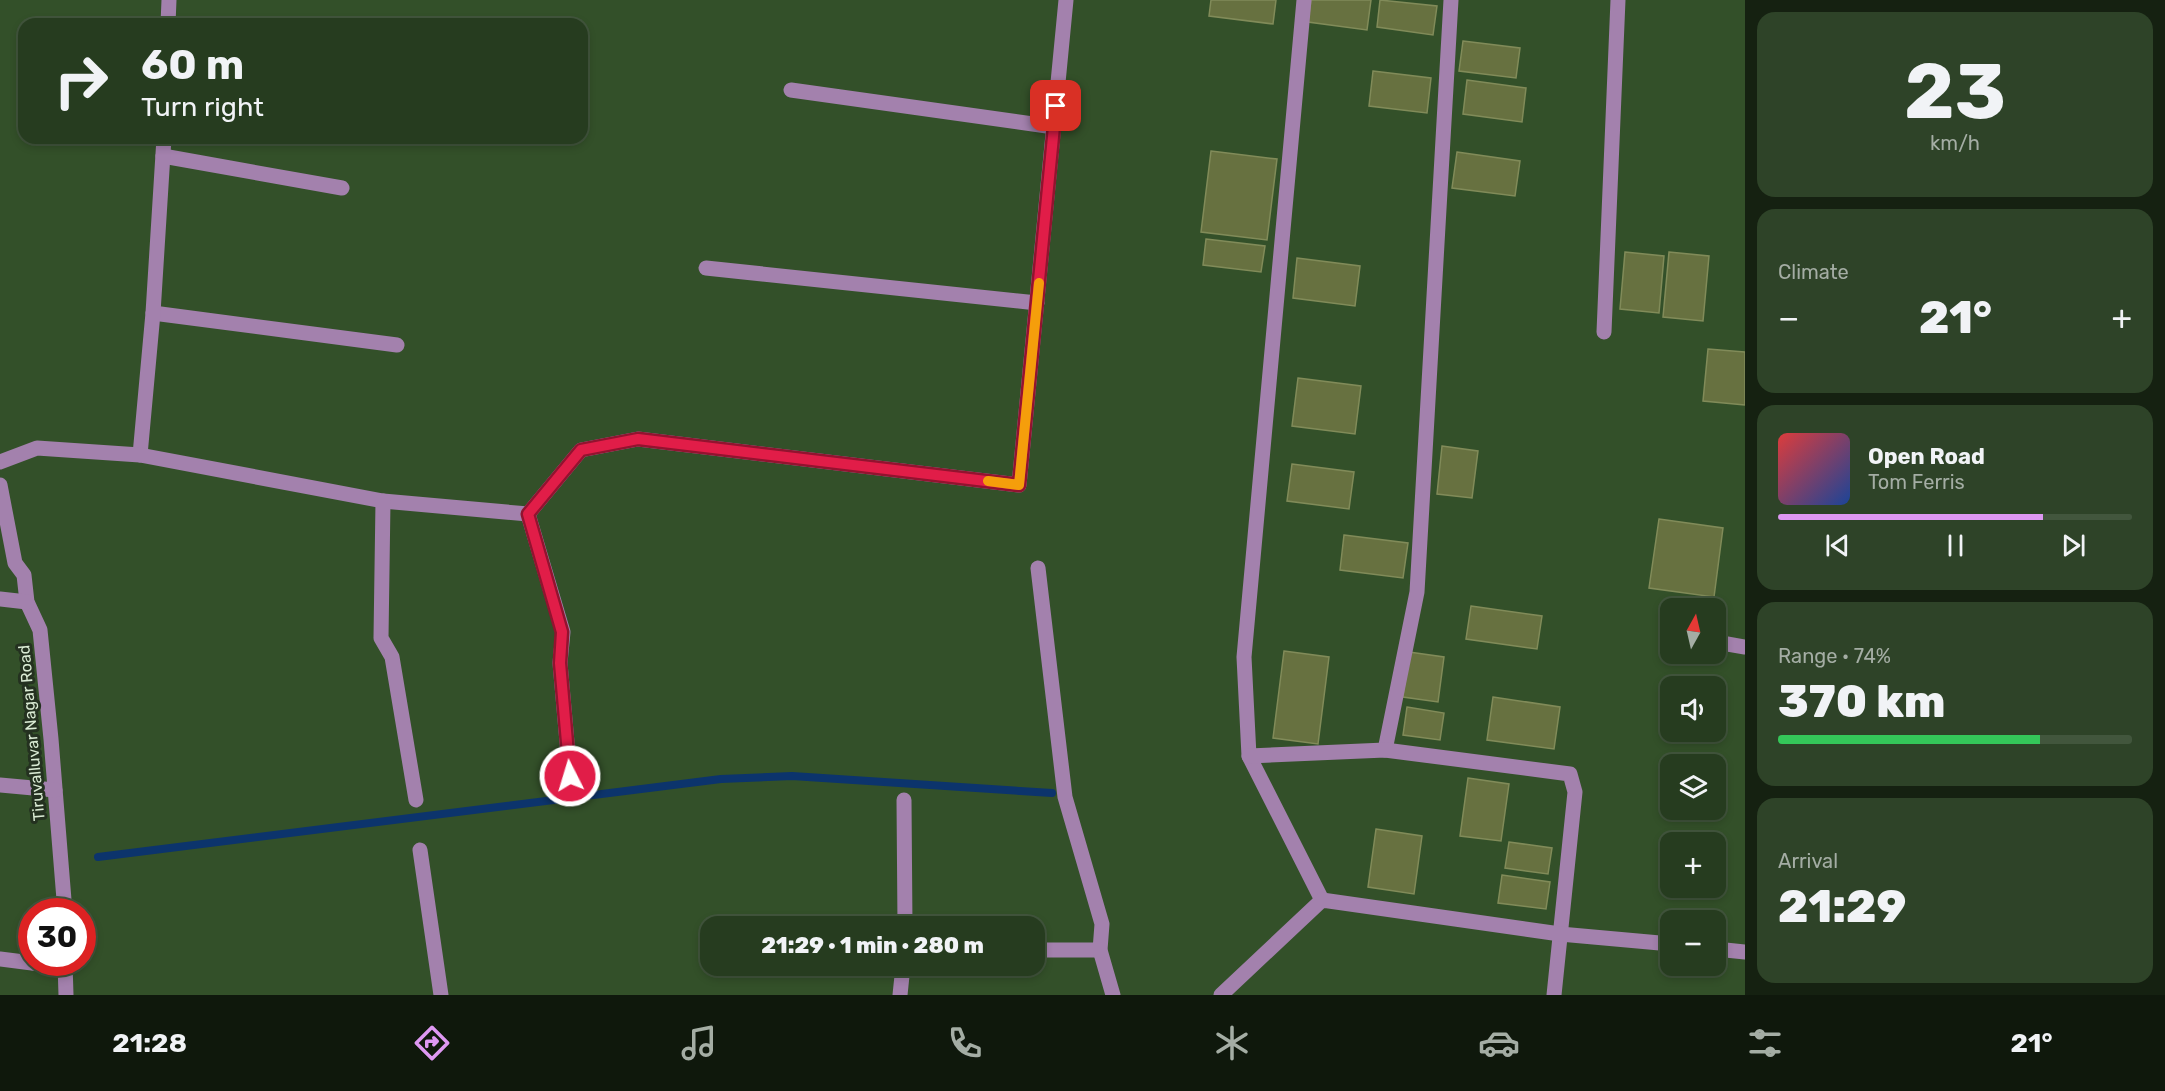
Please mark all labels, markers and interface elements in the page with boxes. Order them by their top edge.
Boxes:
text: 60 m [141,40,244,90]
icon: right [42,42,120,120]
text: 23 [1904,45,2006,138]
pin [1030,80,1081,131]
icon: arrive [1039,89,1072,122]
text: Turn right [141,91,264,123]
text: km/h [1930,131,1980,155]
text: Climate [1778,260,1849,284]
text: 21° [1919,291,1992,344]
text: − [1778,298,1799,337]
text: + [2111,298,2132,337]
text: Open Road [1868,443,1985,470]
text: Tom Ferris [1868,470,1965,494]
icon: previous [1821,529,1854,562]
icon: pause [1939,529,1972,562]
icon: next [2057,529,2090,562]
north arrow [1660,598,1726,664]
map controls [1660,598,1726,976]
street label: Tiruvalluvar Nagar Road [14,644,49,822]
text: Range · 74% [1778,644,1891,668]
text: 370 km [1778,675,1946,728]
button: sound [1660,676,1726,742]
position arrow [538,744,602,808]
button: layers [1660,754,1726,820]
button: + [1660,832,1726,898]
text: Arrival [1778,849,1838,873]
text: 21:29 [1778,880,1906,933]
speed limit sign: 30 [18,898,96,976]
button: − [1660,910,1726,976]
text: 21:29 · 1 min · 280 m [761,932,984,959]
icon: directions [411,1022,453,1064]
icon: music [678,1022,720,1064]
icon: phone [944,1022,986,1064]
icon: climate [1211,1022,1253,1064]
icon: car [1478,1022,1520,1064]
icon: filters [1744,1022,1786,1064]
text: 21:28 [112,1027,187,1059]
text: 21° [2011,1027,2053,1059]

